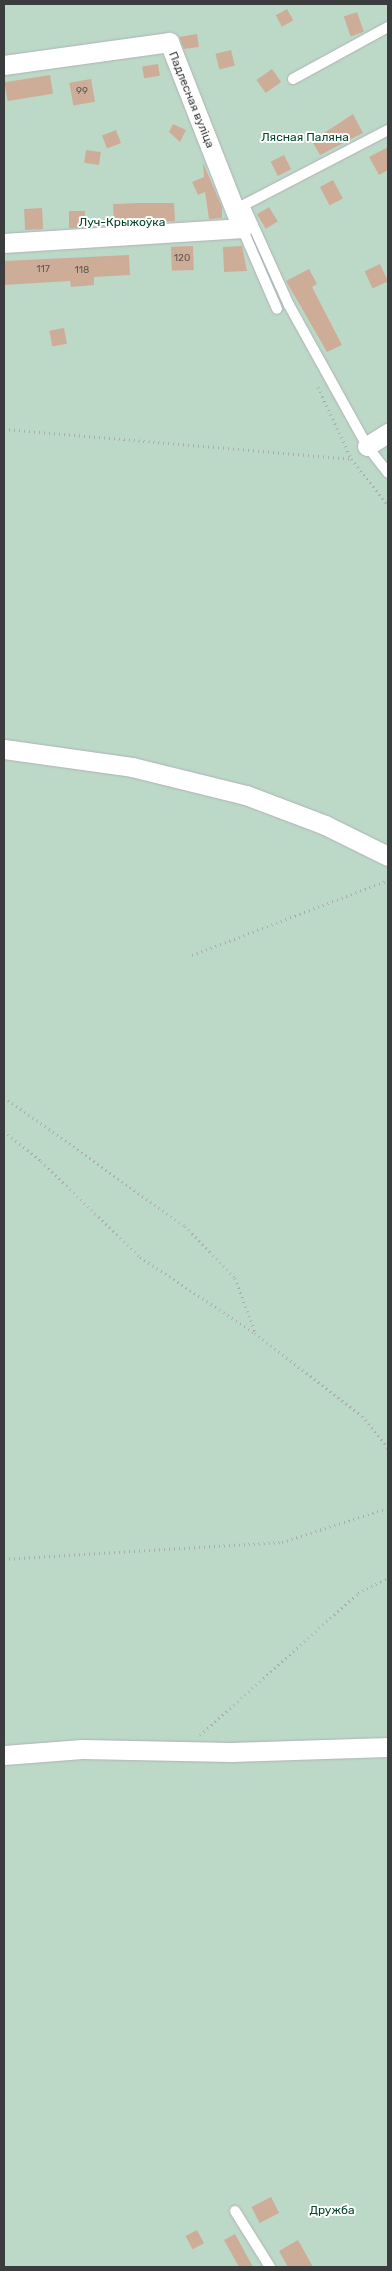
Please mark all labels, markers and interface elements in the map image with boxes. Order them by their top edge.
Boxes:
street label: Падлесная вуліца [165,50,217,150]
house number: 99 [76,86,88,98]
park label: Лясная Паляна [261,131,349,145]
park label: Луч-Крыжоўка [79,216,165,230]
house number: 120 [174,253,190,265]
house number: 117 [36,264,50,276]
house number: 118 [75,265,89,277]
park label: Дружба [309,2204,355,2218]

